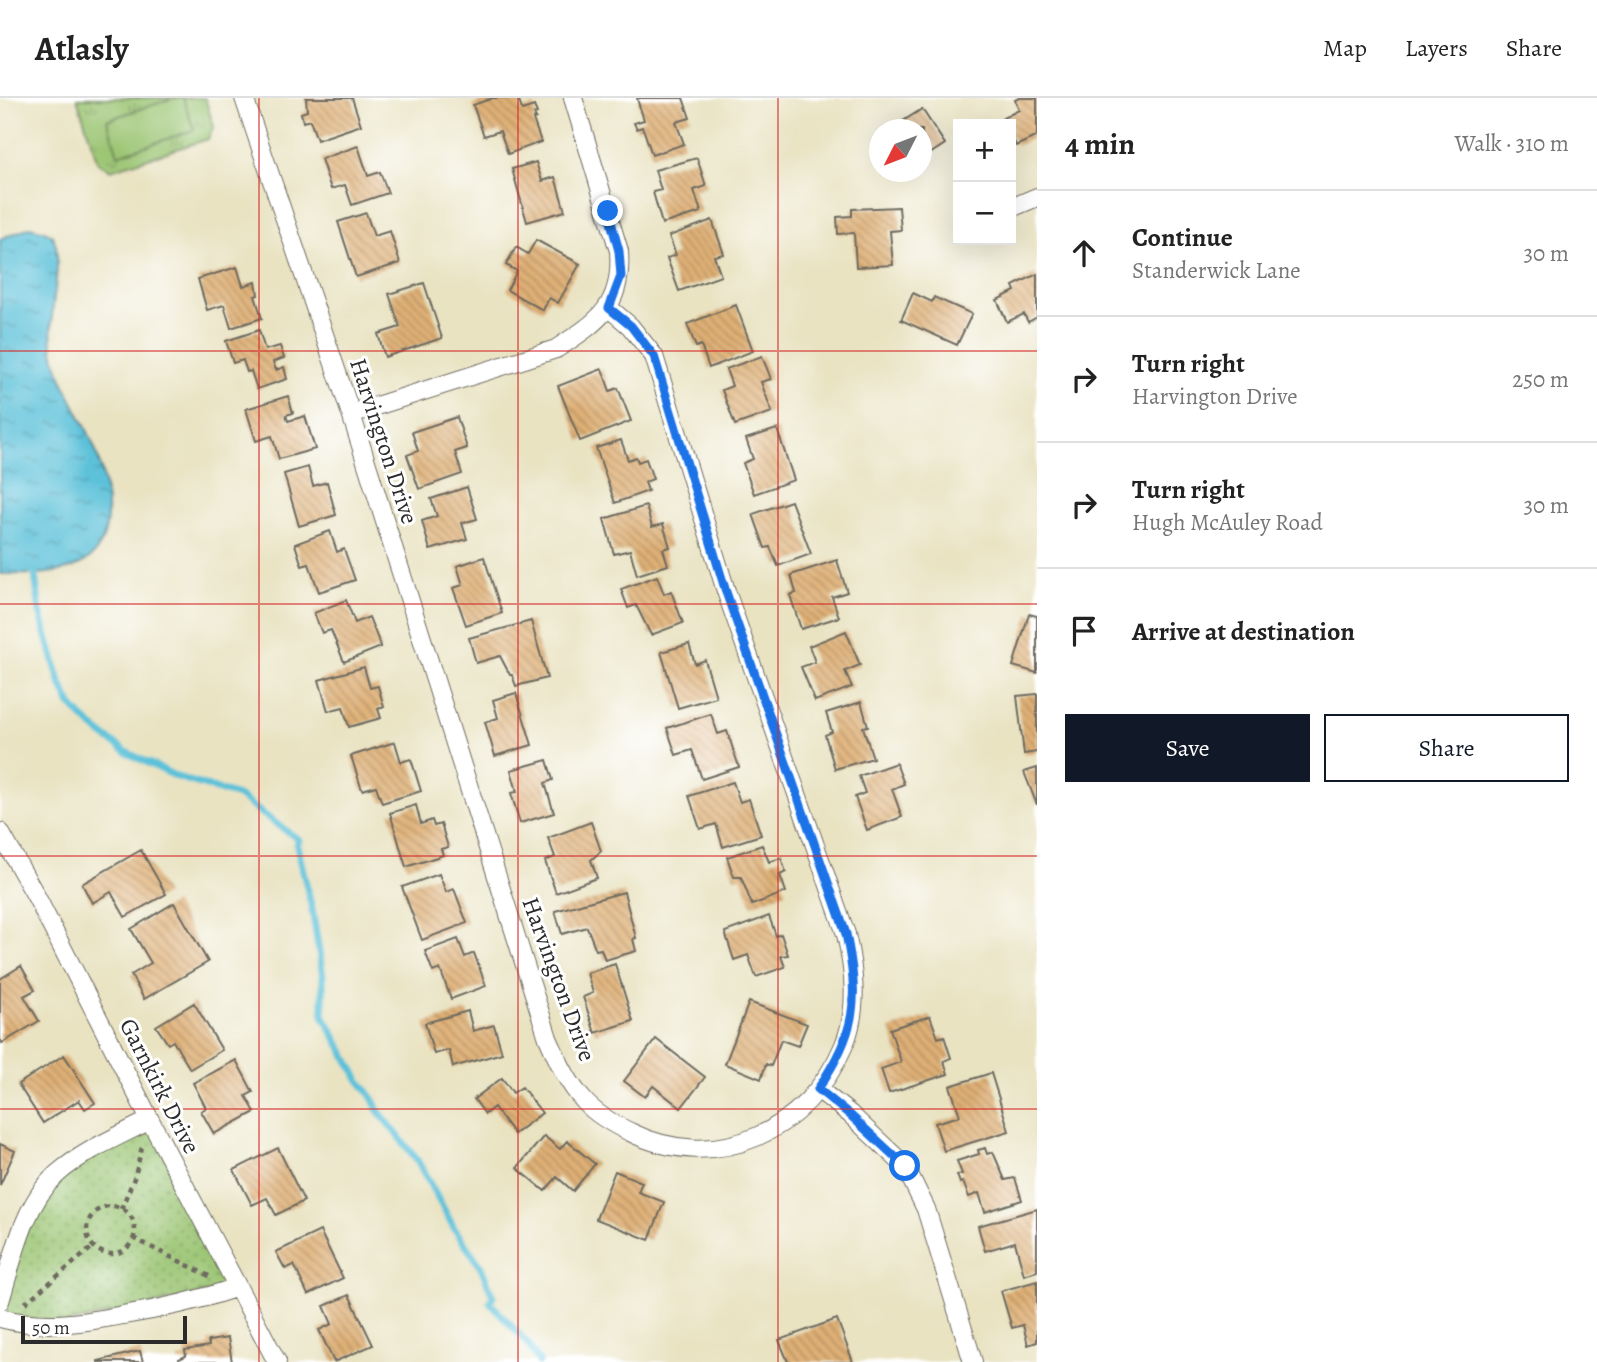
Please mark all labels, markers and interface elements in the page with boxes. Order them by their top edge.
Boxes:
text: Atlasly [35,26,129,71]
text: Map [1323,32,1367,64]
text: Layers [1405,32,1468,64]
text: Share [1506,32,1562,64]
north arrow [869,119,932,182]
map controls [953,119,1016,245]
button: + [953,119,1016,182]
text: 4 min [1065,124,1135,164]
text: Walk · 310 m [1455,128,1569,159]
button: − [953,182,1016,245]
route end [592,195,623,226]
text: Continue [1132,220,1233,255]
icon: ahead [1065,234,1103,272]
text: 30 m [1523,238,1569,269]
text: Standerwick Lane [1132,255,1301,286]
text: Turn right [1132,346,1245,381]
street label: Harvington Drive [342,354,426,528]
icon: right [1065,360,1103,398]
text: 250 m [1512,364,1569,395]
text: Harvington Drive [1132,381,1297,412]
text: Turn right [1132,472,1245,507]
icon: right [1065,486,1103,524]
text: 30 m [1523,490,1569,521]
text: Hugh McAuley Road [1132,507,1323,538]
icon: arrive [1065,612,1103,650]
text: Arrive at destination [1132,614,1355,649]
button: Save [1065,714,1310,782]
button: Share [1324,714,1569,782]
street label: Harvington Drive [514,892,604,1066]
street label: Garnkirk Drive [112,1013,208,1159]
route start [889,1150,920,1181]
scale bar [21,1313,187,1345]
text: 50 m [32,1315,70,1341]

